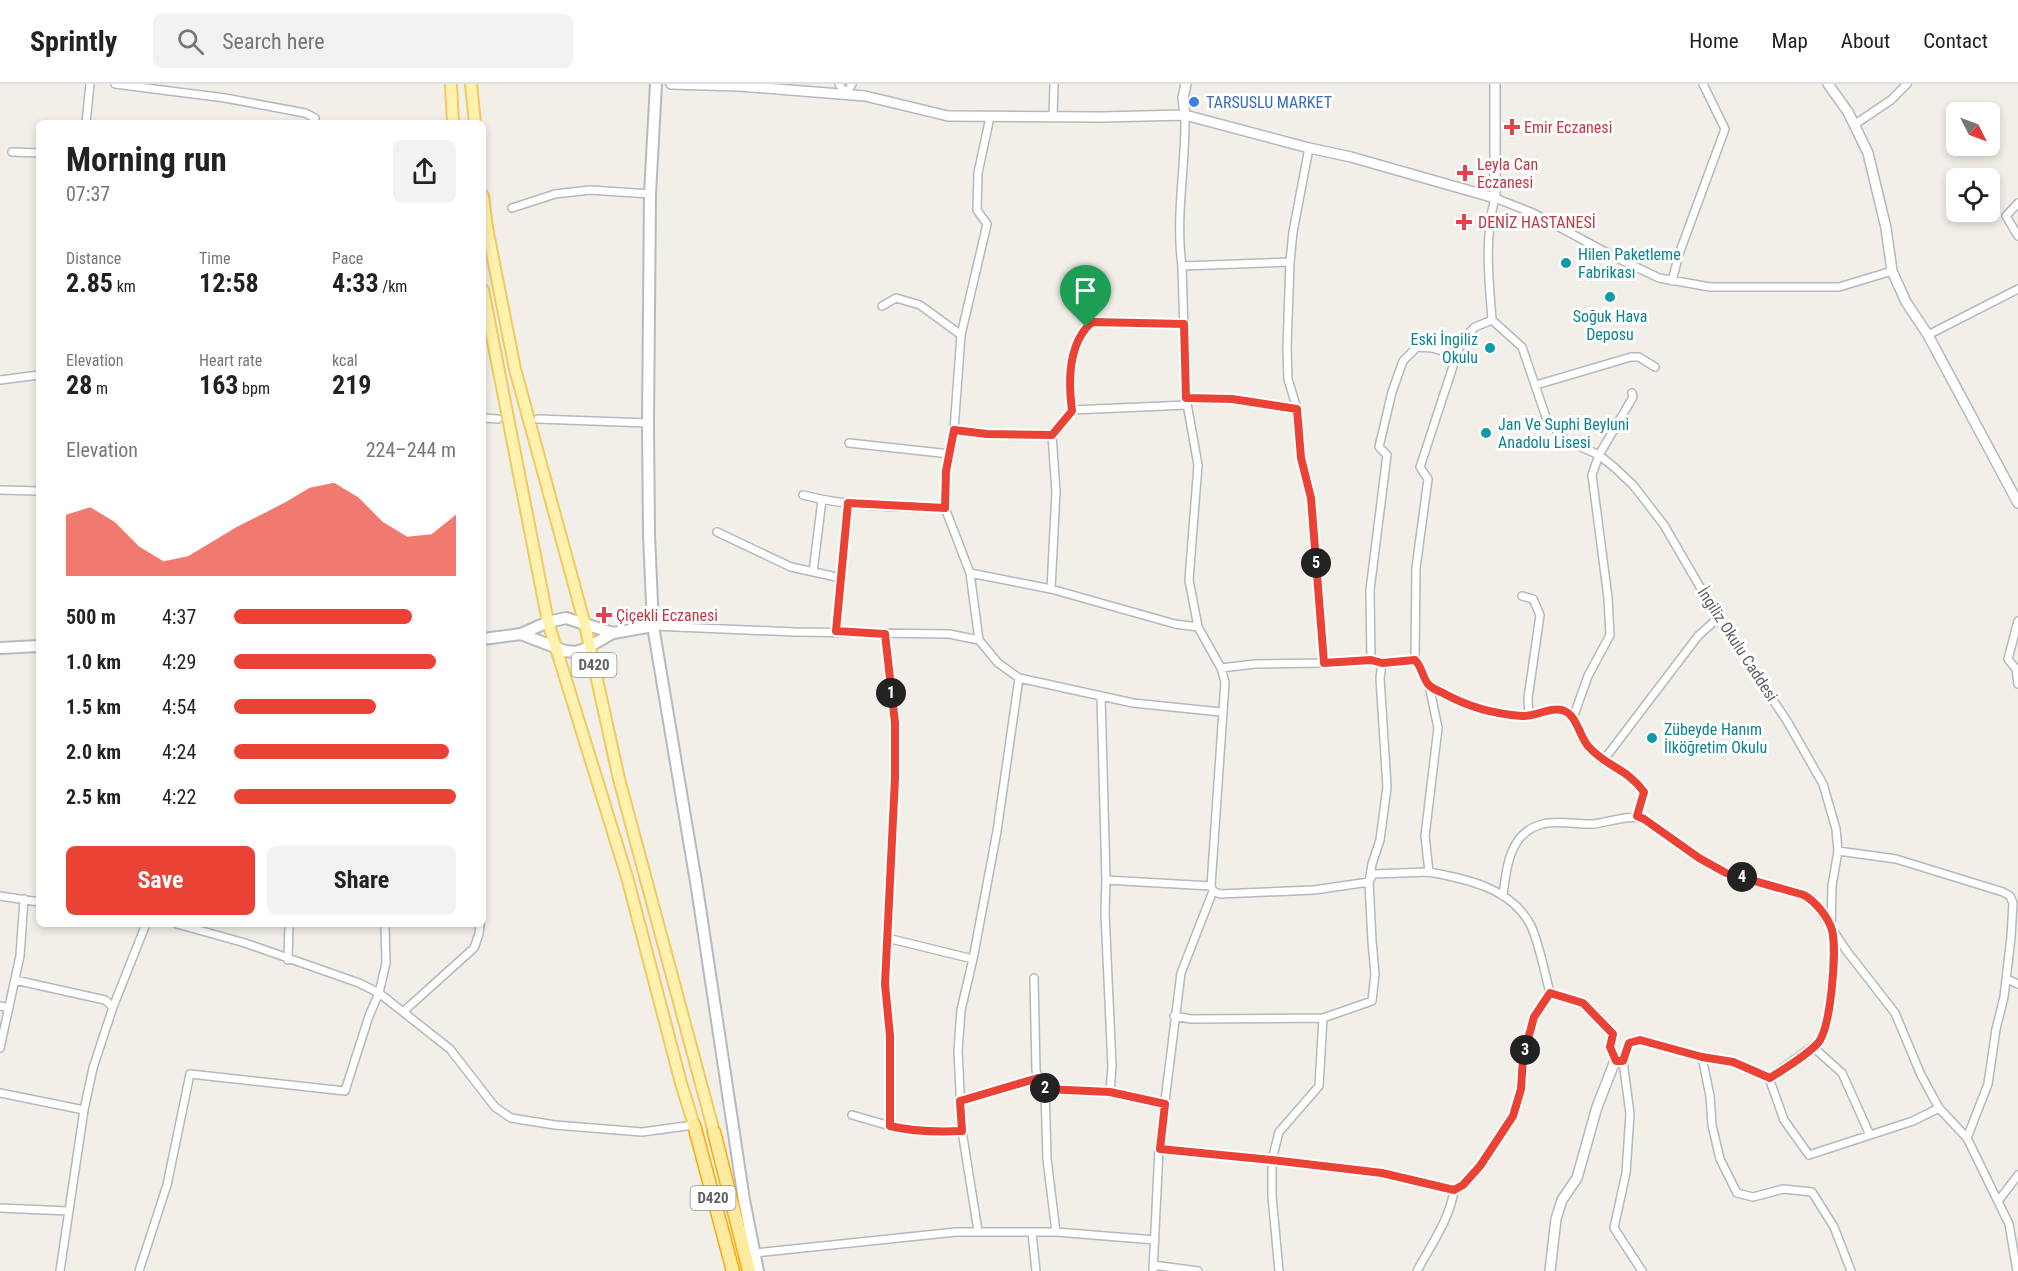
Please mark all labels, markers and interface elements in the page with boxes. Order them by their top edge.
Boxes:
search box [153,14,573,68]
text: Sprintly [30,25,117,58]
icon: search [174,25,207,58]
text: Search here [222,29,325,54]
text: Home [1689,29,1739,53]
text: Map [1772,29,1808,53]
text: About [1841,29,1890,53]
text: Contact [1923,29,1988,53]
place label: TARSUSLU MARKET [1206,93,1332,112]
marker: TARSUSLU MARKET [1187,95,1201,109]
north arrow [1946,102,2000,156]
map controls [1946,102,2000,222]
place label: Emir Eczanesi [1524,118,1612,137]
marker: Emir Eczanesi [1505,120,1519,134]
text: Morning run [66,140,227,179]
button: share [393,140,456,203]
place label: Leyla Can Eczanesi [1477,155,1538,192]
marker: Leyla Can Eczanesi [1458,166,1472,180]
button: locate [1946,168,2000,222]
text: 07:37 [66,182,110,206]
marker: DENİZ HASTANESİ [1455,213,1473,231]
place label: DENİZ HASTANESİ [1478,213,1596,232]
place label: Hilen Paketleme Fabrikası [1578,245,1681,282]
text: Distance [66,249,121,268]
text: Time [199,249,231,268]
text: Pace [332,249,363,268]
marker: Hilen Paketleme Fabrikası [1559,256,1573,270]
pin [1060,265,1111,327]
text: 2.85 [66,268,113,298]
text: 12:58 [199,268,259,298]
text: 4:33 [332,268,379,298]
icon: arrive [1069,274,1102,307]
text: km [113,277,136,296]
text: /km [379,277,407,296]
marker: Soğuk Hava Deposu [1603,290,1617,304]
place label: Soğuk Hava Deposu [1573,307,1647,344]
place label: Eski İngiliz Okulu [1411,330,1478,367]
marker: Eski İngiliz Okulu [1483,341,1497,355]
text: Elevation [66,351,124,370]
text: Heart rate [199,351,262,370]
text: kcal [332,351,358,370]
text: 28 [66,370,92,400]
text: 163 [199,370,238,400]
text: 219 [332,370,371,400]
text: m [92,379,108,398]
text: bpm [238,379,270,398]
place label: Jan Ve Suphi Beyluni Anadolu Lisesi [1498,415,1629,452]
marker: Jan Ve Suphi Beyluni Anadolu Lisesi [1479,426,1493,440]
text: Elevation [66,438,138,462]
text: 224–244 m [366,438,456,462]
pin: 5 [1301,548,1331,578]
text: 5 [1312,553,1320,572]
street label: İngiliz Okulu Caddesi [1694,584,1782,705]
text: 500 m [66,605,116,629]
text: 4:37 [162,605,196,629]
place label: Çiçekli Eczanesi [616,606,718,625]
marker: Çiçekli Eczanesi [597,608,611,622]
text: 1.0 km [66,650,121,674]
text: 4:29 [162,650,196,674]
road number: D420 [572,653,616,677]
pin: 1 [876,678,906,708]
text: 1 [887,683,895,702]
text: 1.5 km [66,695,121,719]
text: 4:54 [162,695,196,719]
place label: Zübeyde Hanım İlköğretim Okulu [1664,720,1767,757]
marker: Zübeyde Hanım İlköğretim Okulu [1645,731,1659,745]
text: 2.0 km [66,740,121,764]
text: 4:24 [162,740,196,764]
text: 2.5 km [66,785,121,809]
text: 4:22 [162,785,196,809]
button: Save [66,846,255,915]
button: Share [267,846,456,915]
pin: 4 [1727,862,1757,892]
text: 4 [1738,867,1746,886]
pin: 3 [1510,1035,1540,1065]
text: 3 [1521,1040,1529,1059]
pin: 2 [1030,1073,1060,1103]
text: 2 [1041,1078,1049,1097]
road number: D420 [690,1186,736,1210]

